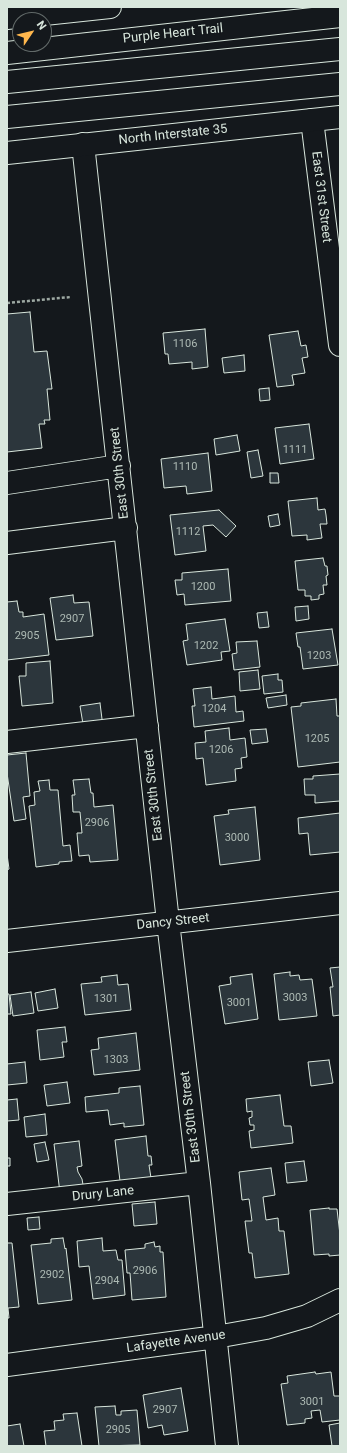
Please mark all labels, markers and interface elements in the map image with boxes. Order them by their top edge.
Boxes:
north arrow [12,12,52,52]
text: N [34,18,49,32]
street label: Purple Heart Trail [122,21,224,47]
street label: North Interstate 35 [118,122,228,148]
street label: East 31st Street [308,151,334,243]
house number: 1106 [173,337,197,351]
street label: East 30th Street [107,426,133,520]
house number: 1111 [283,443,307,457]
house number: 1110 [173,460,197,474]
house number: 1112 [176,525,200,539]
house number: 1200 [191,580,215,594]
house number: 2907 [60,612,84,626]
house number: 2905 [15,629,39,643]
house number: 1202 [194,639,218,653]
house number: 1203 [307,649,331,663]
house number: 1204 [202,702,226,716]
house number: 1205 [305,732,329,746]
house number: 1206 [209,743,233,757]
street label: East 30th Street [141,748,167,842]
house number: 2906 [85,816,109,830]
house number: 3000 [225,831,249,845]
street label: Dancy Street [136,910,210,934]
house number: 3003 [283,991,307,1005]
house number: 1301 [94,992,118,1006]
house number: 3001 [227,996,251,1010]
house number: 1303 [104,1053,128,1067]
street label: East 30th Street [178,1070,204,1164]
street label: Drury Lane [71,1183,135,1205]
house number: 2906 [133,1264,157,1278]
house number: 2902 [40,1268,64,1282]
house number: 2904 [95,1274,119,1288]
street label: Lafayette Avenue [126,1327,226,1357]
house number: 3001 [300,1395,324,1409]
house number: 2907 [153,1403,177,1417]
house number: 2905 [106,1423,130,1437]

